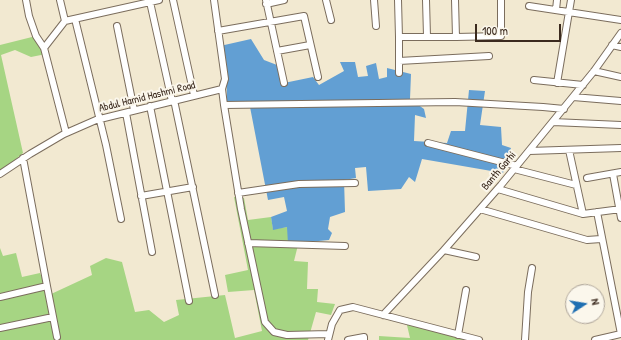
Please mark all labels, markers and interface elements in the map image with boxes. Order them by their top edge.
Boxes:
scale bar [477,16,563,42]
text: 100 m [482,22,508,39]
street label: Abdul Hamid Hashmi Road [97,79,197,115]
street label: Banth Garhi [479,149,519,193]
north arrow [565,284,605,324]
text: N [588,297,603,306]

